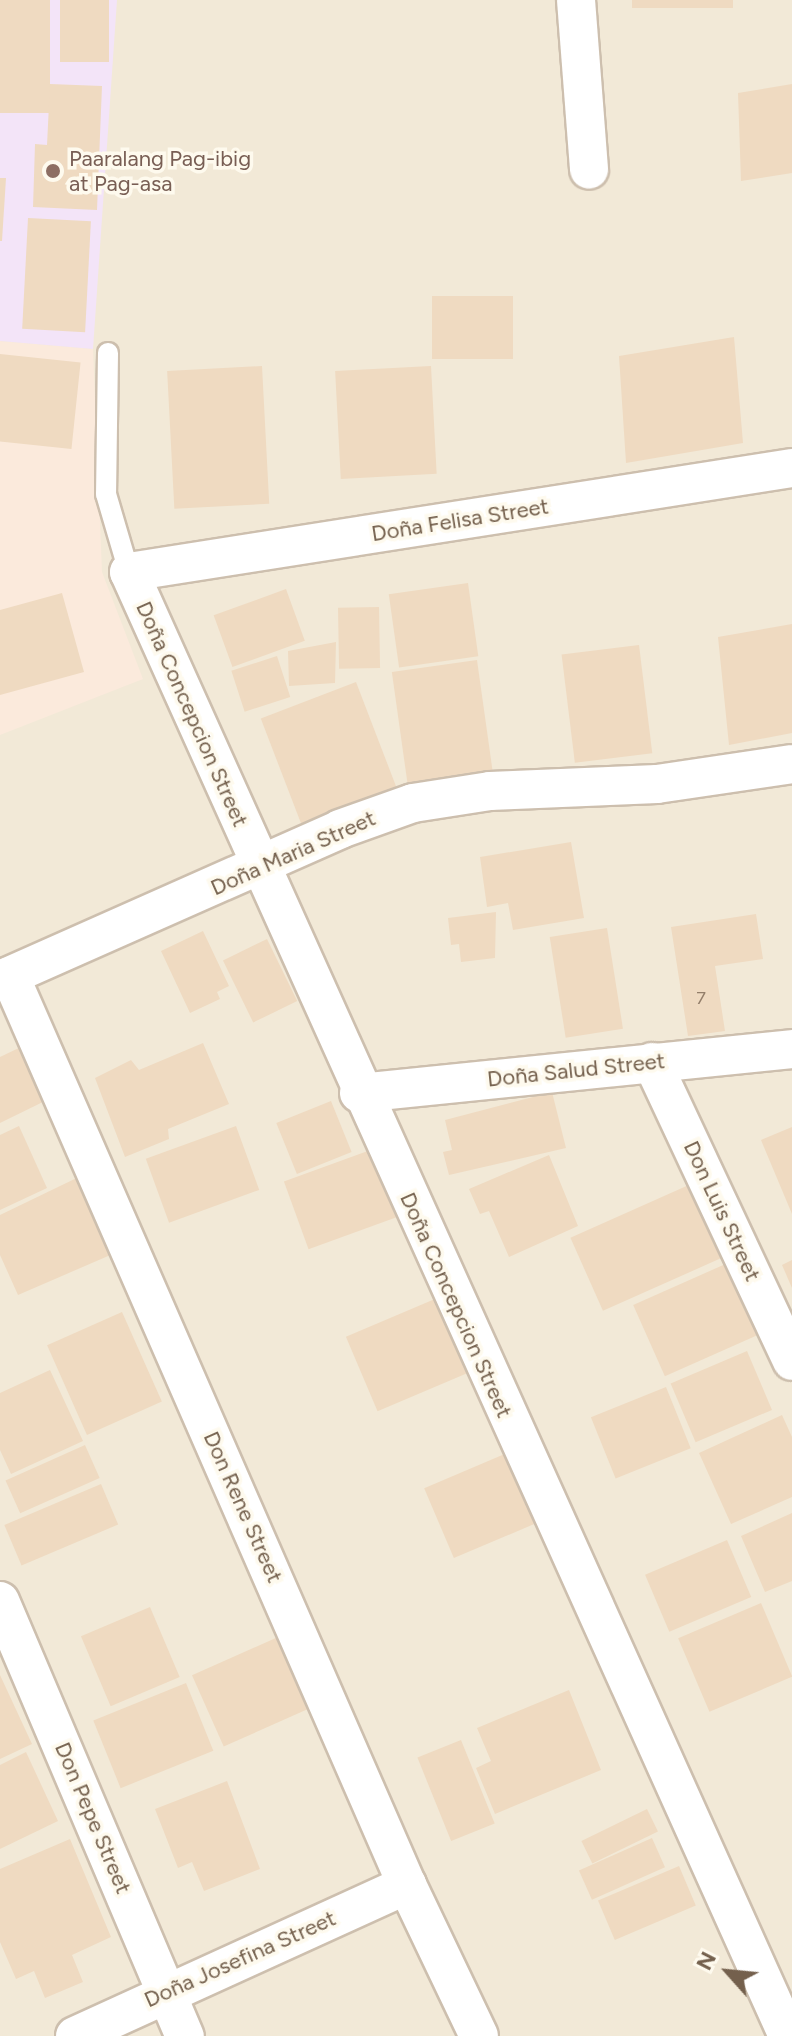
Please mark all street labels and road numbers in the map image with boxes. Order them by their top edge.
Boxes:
street label: Doña Felisa Street [369,493,551,547]
street label: Doña Concepcion Street [130,597,254,831]
street label: Doña Maria Street [207,805,379,901]
street label: Doña Salud Street [486,1048,666,1092]
street label: Don Luis Street [678,1137,766,1285]
street label: Doña Concepcion Street [394,1188,518,1422]
street label: Don Rene Street [198,1427,288,1587]
street label: Don Pepe Street [49,1738,137,1898]
street label: Doña Josefina Street [140,1905,340,2013]

